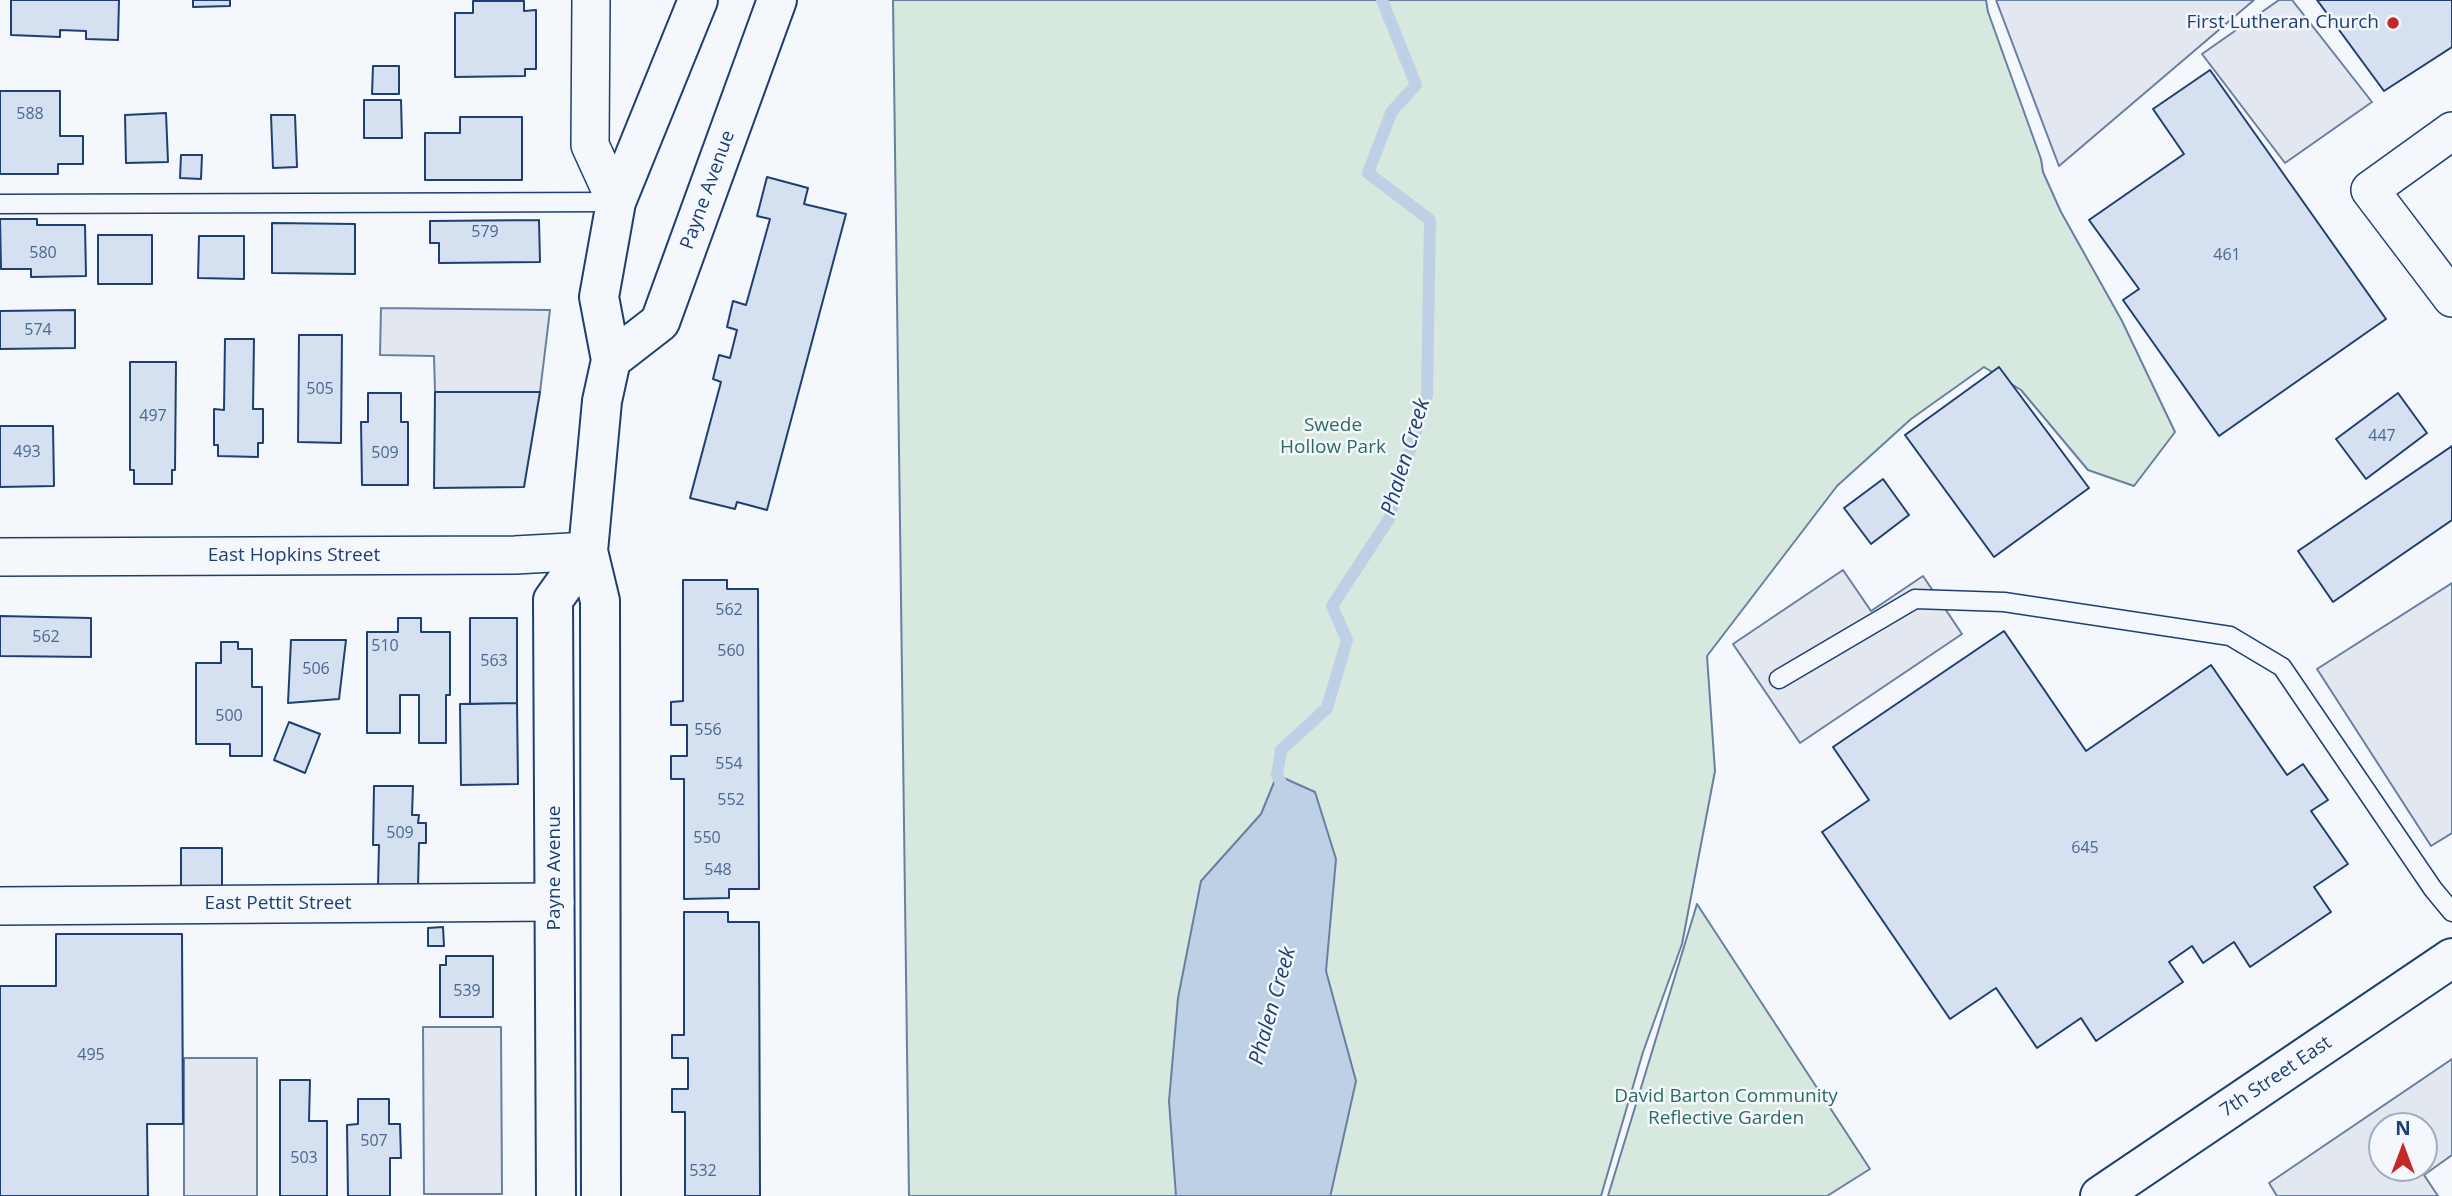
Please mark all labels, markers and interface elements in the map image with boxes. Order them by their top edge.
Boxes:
place label: First Lutheran Church [2187,12,2379,34]
marker: First Lutheran Church [2385,15,2401,31]
house number: 588 [16,104,44,124]
street label: Payne Avenue [676,127,740,253]
house number: 579 [471,222,499,242]
house number: 580 [29,243,57,263]
house number: 461 [2213,245,2241,265]
house number: 574 [24,320,52,340]
house number: 505 [306,379,334,399]
water label: Phalen Creek [1376,395,1436,519]
house number: 497 [139,406,167,426]
park label: Swede Hollow Park [1280,415,1386,459]
house number: 447 [2368,426,2396,446]
house number: 493 [13,442,41,462]
house number: 509 [371,443,399,463]
street label: East Hopkins Street [208,545,380,567]
house number: 562 [715,600,743,620]
house number: 562 [32,627,60,647]
house number: 510 [371,636,399,656]
house number: 560 [717,641,745,661]
house number: 563 [480,651,508,671]
house number: 506 [302,659,330,679]
house number: 500 [215,706,243,726]
house number: 556 [694,720,722,740]
house number: 554 [715,754,743,774]
house number: 552 [717,790,745,810]
street label: Payne Avenue [544,806,566,930]
house number: 509 [386,823,414,843]
house number: 550 [693,828,721,848]
house number: 645 [2071,838,2099,858]
house number: 548 [704,860,732,880]
street label: East Pettit Street [204,893,352,915]
water label: Phalen Creek [1244,944,1302,1068]
house number: 539 [453,981,481,1001]
street label: 7th Street East [2216,1031,2336,1123]
house number: 495 [77,1045,105,1065]
park label: David Barton Community Reflective Garden [1614,1086,1838,1130]
north arrow [2368,1112,2438,1182]
text: N [2395,1115,2411,1141]
house number: 507 [360,1131,388,1151]
house number: 503 [290,1148,318,1168]
house number: 532 [689,1161,717,1181]

